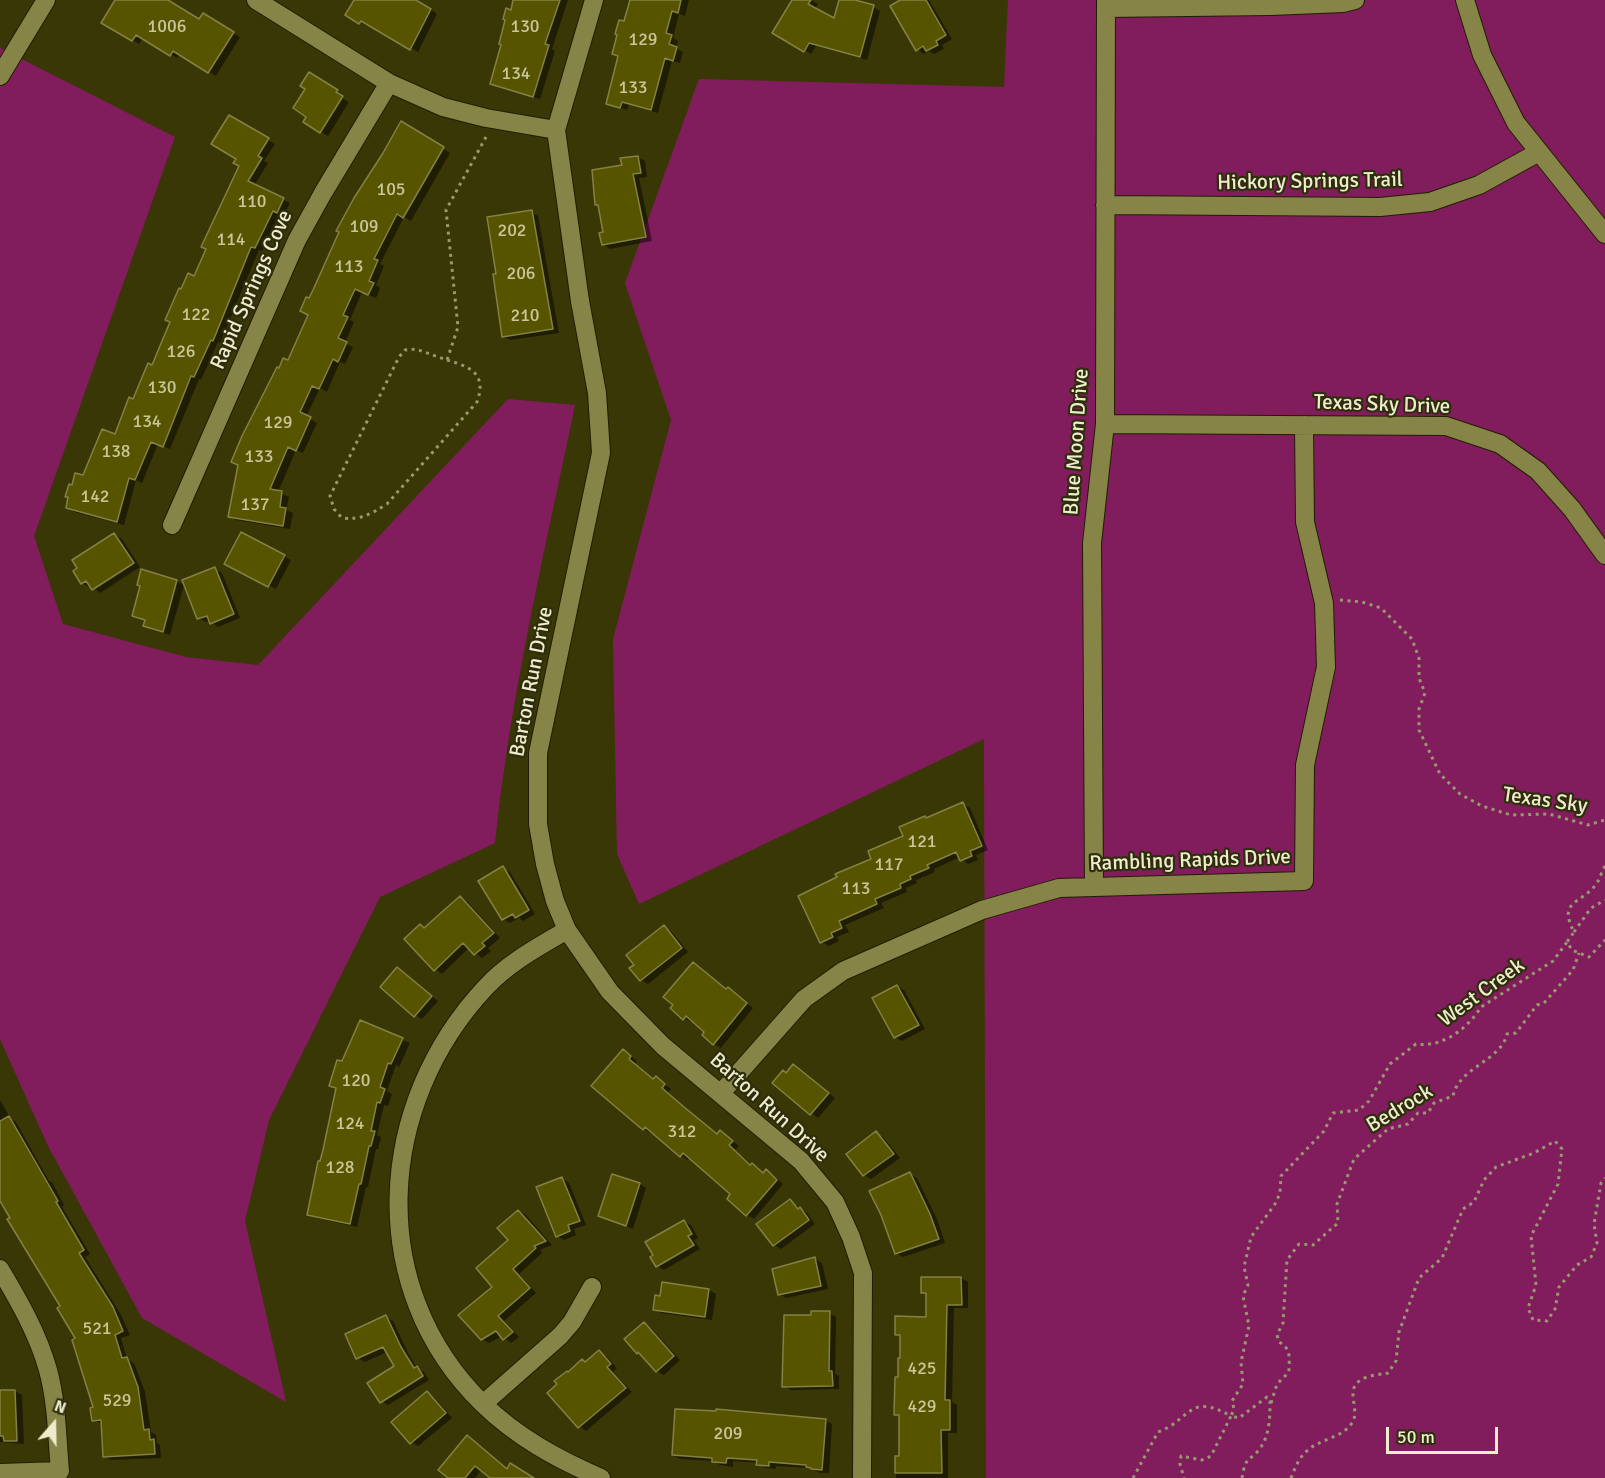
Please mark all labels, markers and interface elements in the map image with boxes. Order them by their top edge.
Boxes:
house number: 1006 [148,16,186,38]
house number: 130 [510,16,540,38]
house number: 129 [628,29,658,51]
house number: 134 [501,63,531,85]
house number: 133 [618,77,648,99]
street label: Hickory Springs Trail [1217,168,1403,196]
house number: 105 [376,179,406,201]
house number: 110 [237,191,267,213]
street label: Rapid Springs Cove [206,206,298,374]
house number: 109 [349,216,379,238]
house number: 202 [497,220,527,242]
house number: 114 [216,229,246,251]
house number: 113 [334,256,364,278]
house number: 206 [506,263,536,285]
house number: 122 [181,304,211,326]
house number: 210 [510,305,540,327]
house number: 126 [166,341,196,363]
street label: Blue Moon Drive [1059,368,1095,516]
house number: 130 [147,377,177,399]
street label: Texas Sky Drive [1313,390,1451,420]
house number: 134 [132,411,162,433]
house number: 129 [263,412,293,434]
house number: 138 [101,441,131,463]
house number: 133 [244,446,274,468]
house number: 142 [80,486,110,508]
house number: 137 [240,494,270,516]
street label: Barton Run Drive [505,605,559,759]
street label: Texas Sky [1501,783,1589,819]
house number: 121 [907,831,937,853]
street label: Rambling Rapids Drive [1089,845,1291,877]
house number: 117 [874,854,904,876]
house number: 113 [841,878,871,900]
street label: West Creek [1434,953,1530,1033]
street label: Barton Run Drive [704,1048,834,1168]
house number: 120 [341,1070,371,1092]
street label: Bedrock [1362,1079,1438,1139]
house number: 124 [335,1113,365,1135]
house number: 312 [667,1121,697,1143]
house number: 128 [325,1157,355,1179]
house number: 521 [82,1318,112,1340]
house number: 425 [907,1358,937,1380]
house number: 529 [102,1390,132,1412]
north arrow [24,1394,84,1454]
text: N [51,1396,69,1418]
house number: 429 [907,1396,937,1418]
scale bar [1389,1415,1502,1453]
house number: 209 [713,1423,743,1445]
text: 50 m [1397,1426,1435,1448]

